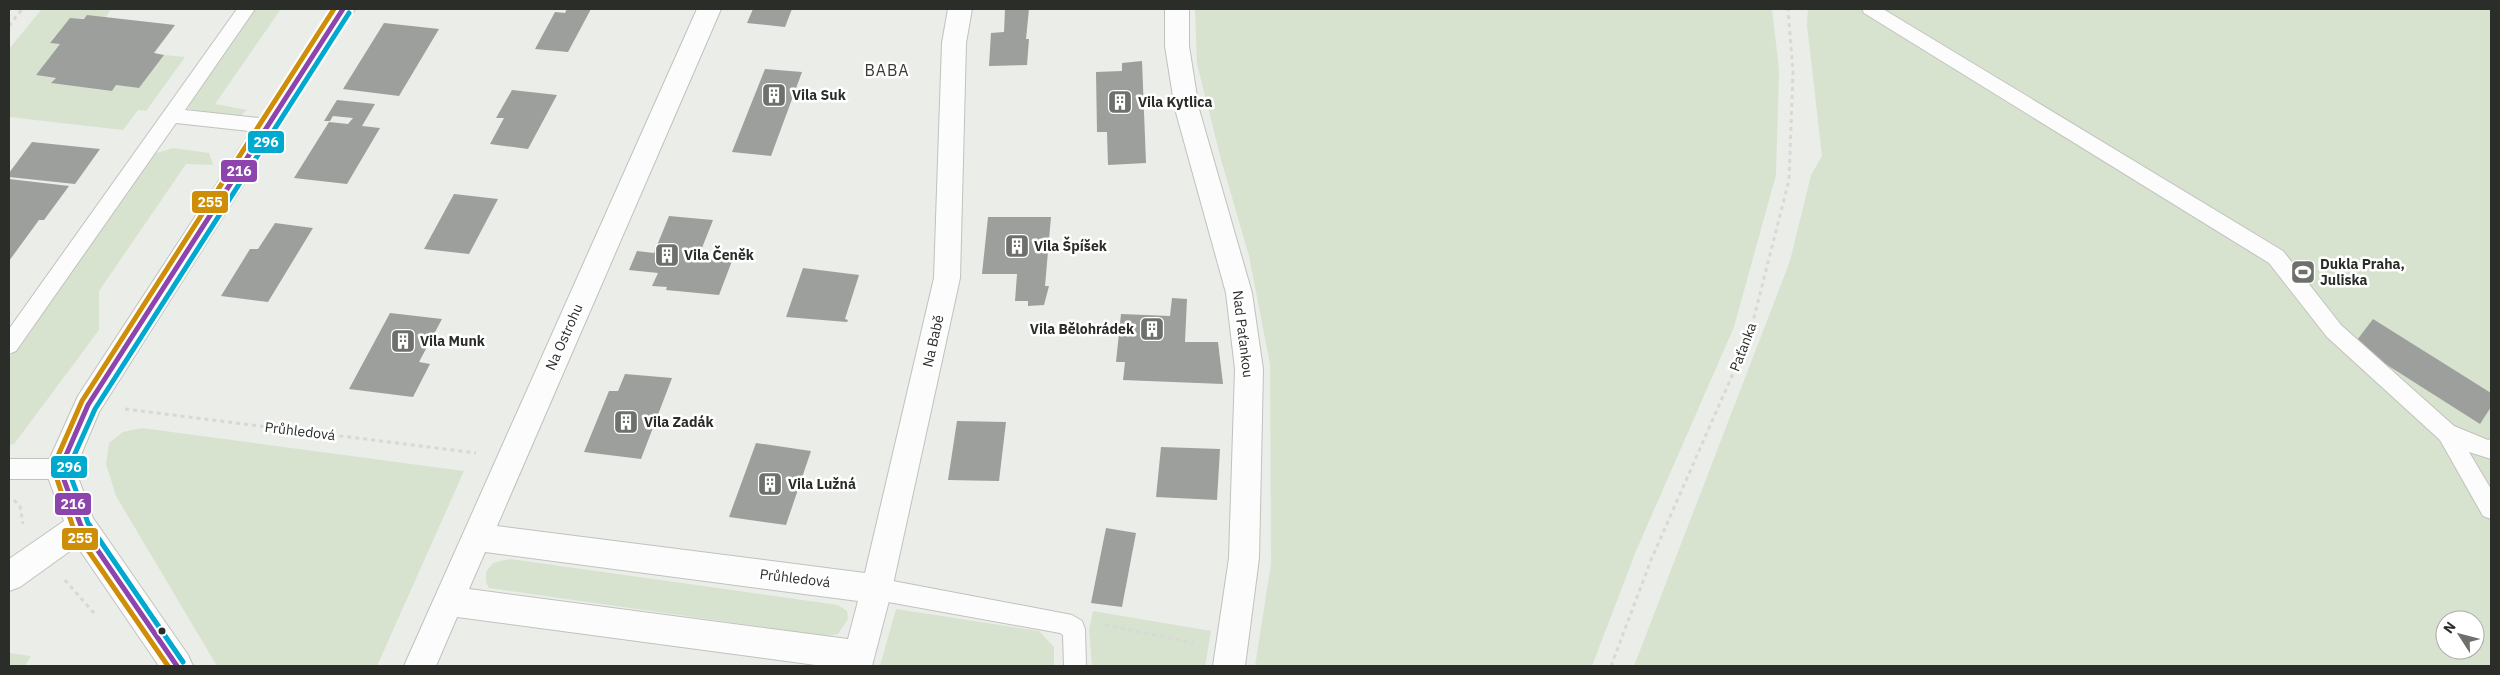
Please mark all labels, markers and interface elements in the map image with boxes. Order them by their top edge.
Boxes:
district label: BABA [864,60,910,80]
building icon: Vila Suk [761,82,787,108]
place label: Vila Suk [792,86,847,104]
building icon: Vila Kytlica [1107,89,1133,115]
place label: Vila Kytlica [1138,93,1212,111]
line badge: 296 [247,130,285,154]
text: 296 [253,133,279,151]
line badge: 216 [220,159,258,183]
text: 216 [226,162,252,180]
line badge: 255 [191,190,229,214]
text: 255 [197,193,223,211]
building icon: Vila Špíšek [1004,233,1030,259]
place label: Vila Špíšek [1034,236,1108,255]
building icon: Vila Čeněk [654,242,680,268]
place label: Vila Čeněk [684,245,755,264]
place label: Dukla Praha, Juliska [2320,255,2405,289]
sports icon: Dukla Praha, Juliska [2290,259,2316,285]
street label: Nad Paťankou [1229,289,1257,379]
street label: Na Ostrohu [541,301,587,373]
street label: Na Babě [918,313,948,369]
building icon: Vila Bělohrádek [1139,316,1165,342]
place label: Vila Bělohrádek [1030,320,1135,338]
street label: Paťanka [1725,320,1761,374]
building icon: Vila Munk [390,328,416,354]
place label: Vila Munk [420,332,486,350]
building icon: Vila Zadák [613,409,639,435]
place label: Vila Zadák [644,413,715,431]
street label: Průhledová [264,418,337,444]
line badge: 296 [50,455,88,479]
text: 296 [56,458,82,476]
building icon: Vila Lužná [757,471,783,497]
place label: Vila Lužná [788,475,856,493]
line badge: 216 [54,492,92,516]
text: 216 [60,495,86,513]
line badge: 255 [61,527,99,551]
text: 255 [67,529,93,547]
street label: Průhledová [759,565,832,591]
north arrow [2435,610,2485,660]
text: N [2439,618,2460,637]
unlabelled marker [157,626,167,636]

